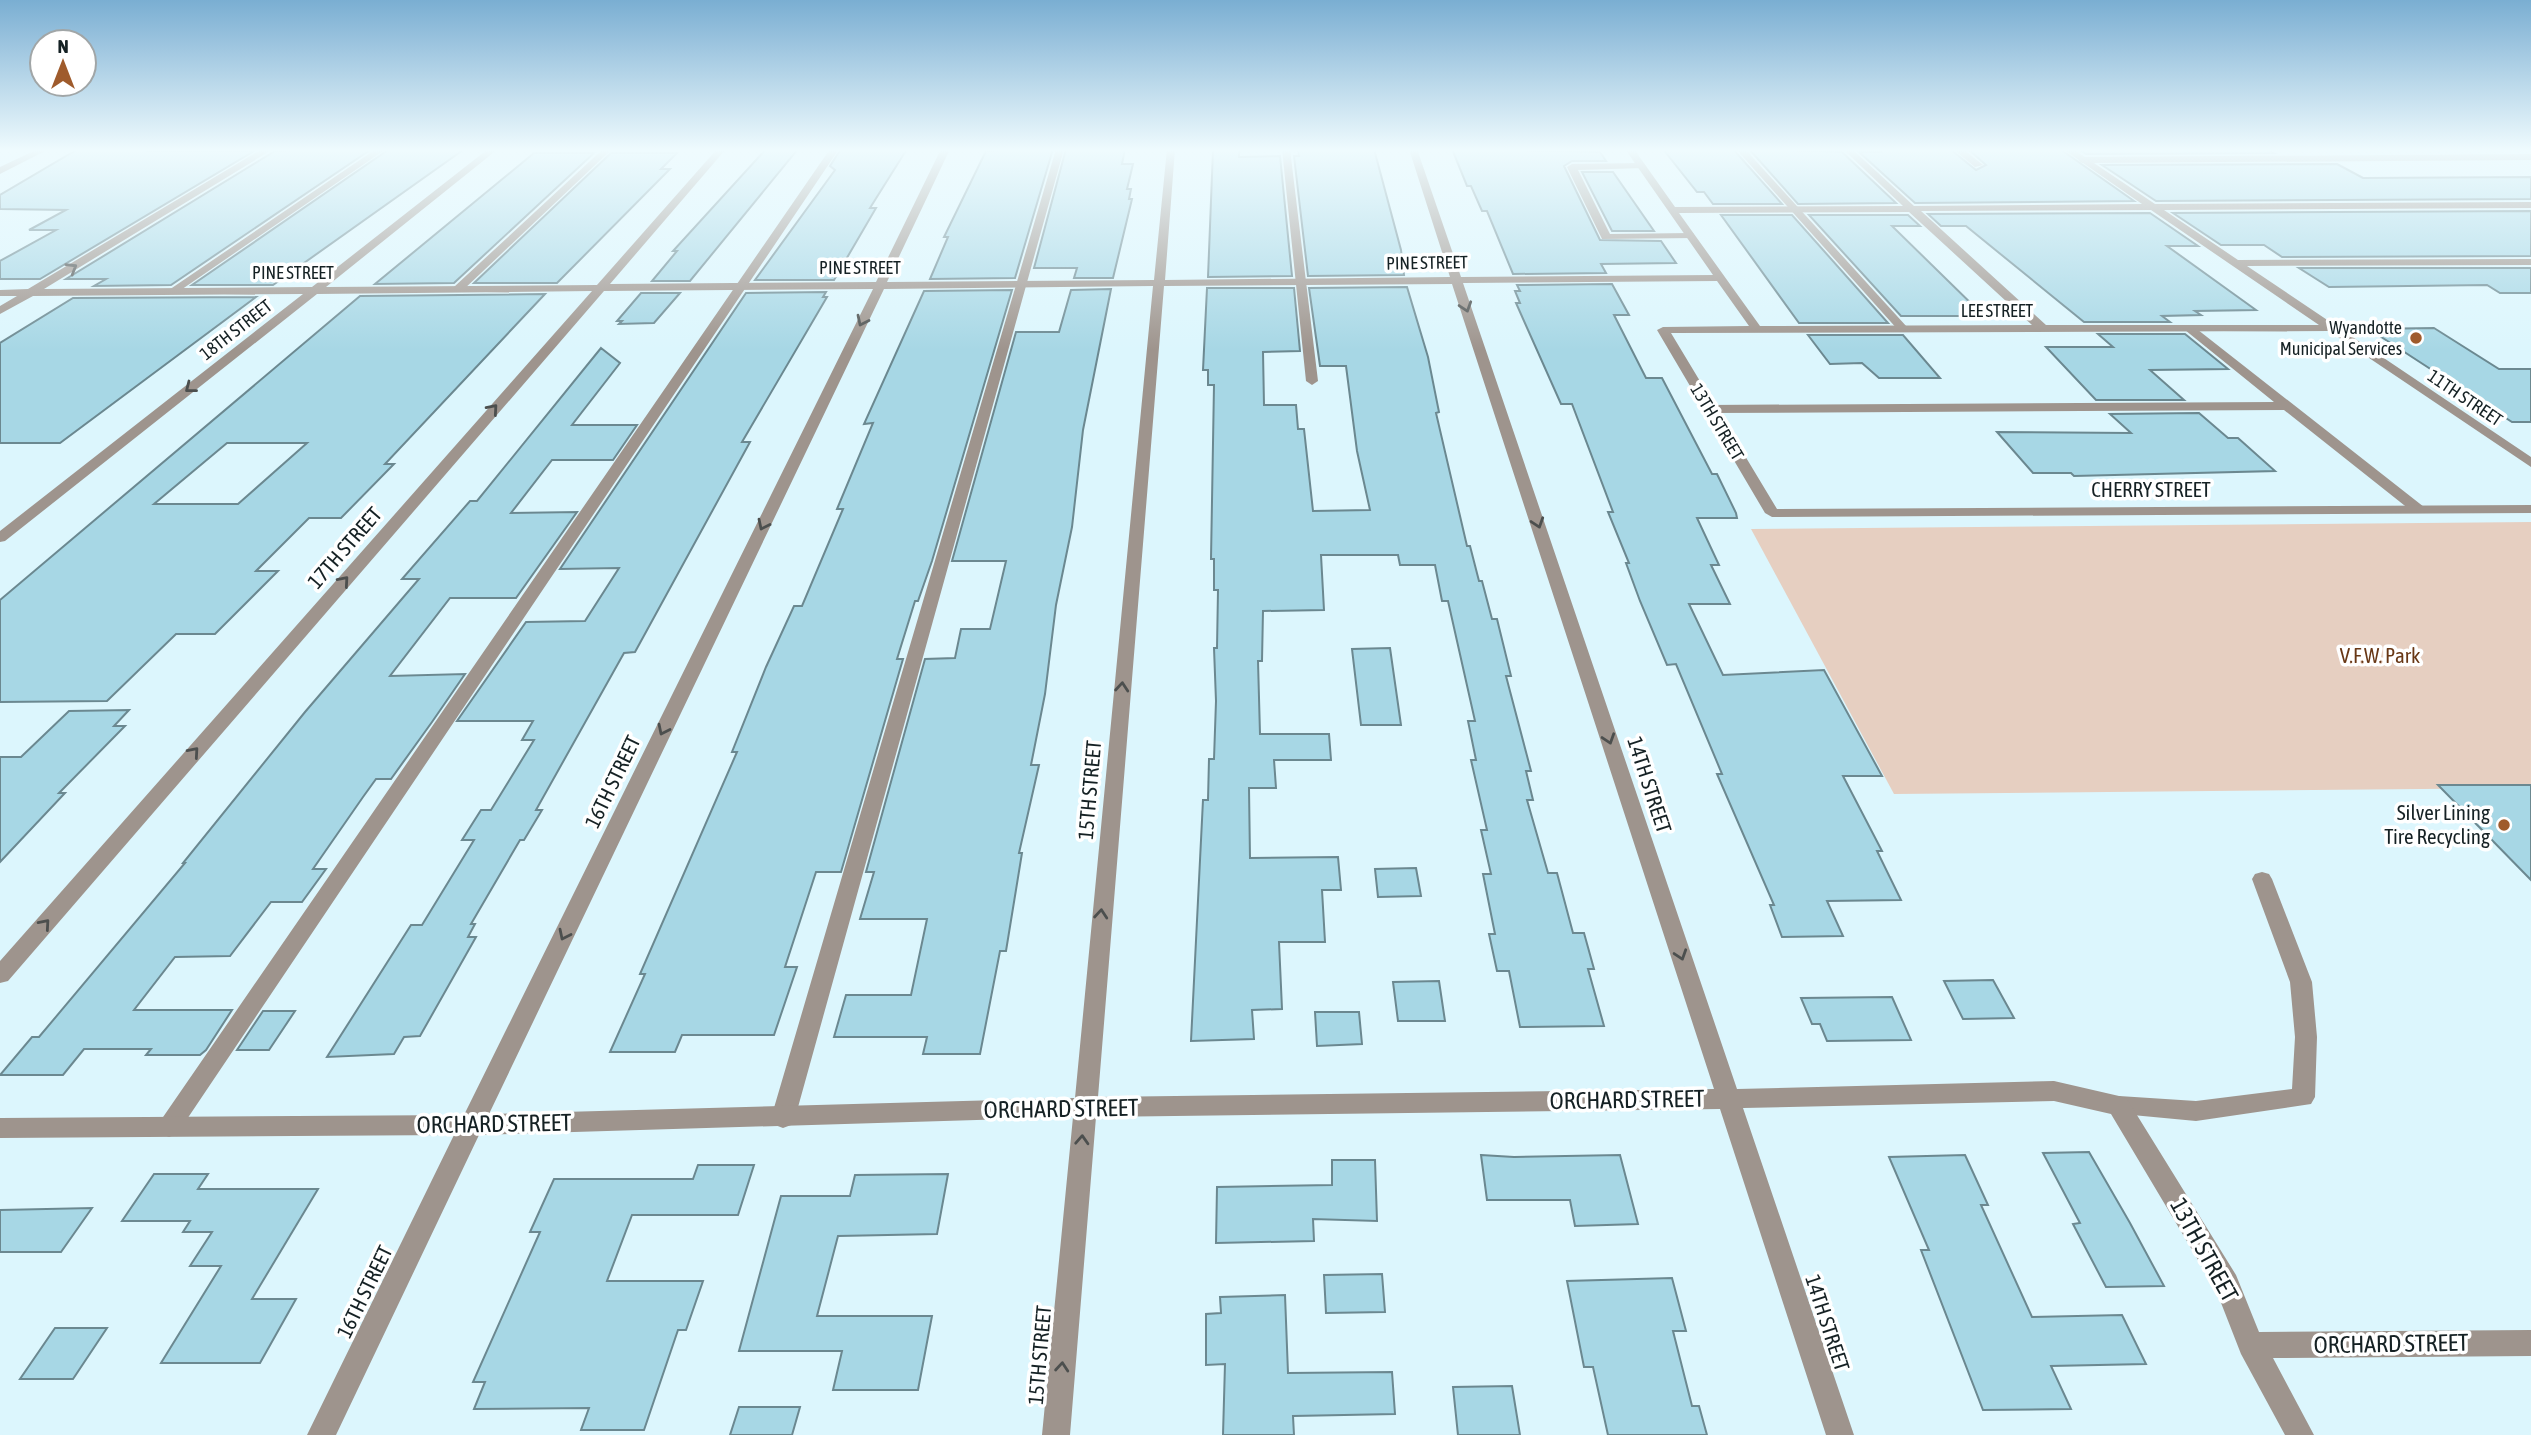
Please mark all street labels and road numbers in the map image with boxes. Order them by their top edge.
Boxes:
street label: PINE STREET [1386,251,1468,274]
street label: PINE STREET [819,257,901,278]
street label: PINE STREET [252,262,334,283]
street label: 18TH STREET [196,295,276,364]
street label: LEE STREET [1961,300,2033,321]
street label: 11TH STREET [2424,365,2507,430]
street label: 13TH STREET [1686,380,1748,464]
street label: CHERRY STREET [2091,477,2211,501]
street label: 17TH STREET [302,502,386,593]
street label: 16TH STREET [579,732,645,832]
street label: 14TH STREET [1623,734,1677,836]
street label: 15TH STREET [1073,739,1105,841]
street label: ORCHARD STREET [1549,1085,1705,1114]
street label: ORCHARD STREET [983,1094,1139,1123]
street label: ORCHARD STREET [416,1109,572,1138]
street label: 13TH STREET [2165,1193,2244,1307]
street label: 16TH STREET [331,1242,397,1342]
street label: 14TH STREET [1801,1272,1855,1374]
street label: 15TH STREET [1023,1304,1055,1406]
street label: ORCHARD STREET [2313,1329,2469,1358]

